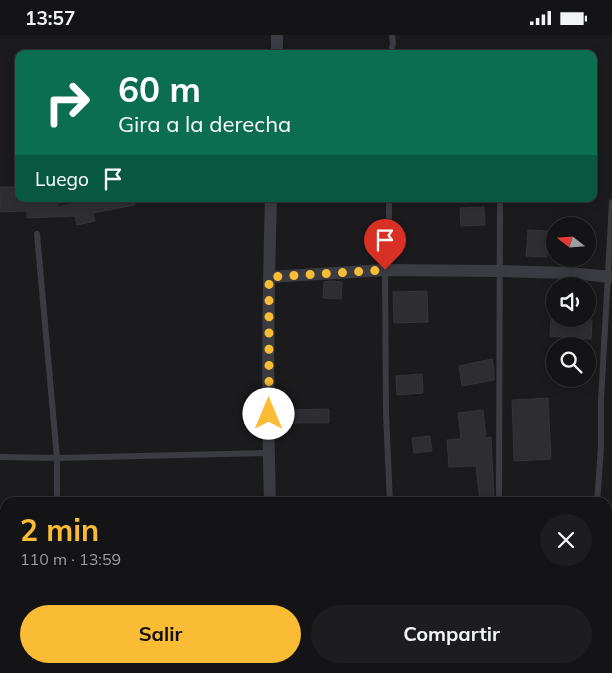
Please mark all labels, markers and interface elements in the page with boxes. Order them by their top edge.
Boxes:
text: 13:57 [25,6,75,30]
text: 60 m [118,67,201,111]
icon: right [35,70,100,135]
text: Gira a la derecha [118,110,291,138]
icon: arrive [99,165,127,193]
text: Luego [35,167,89,191]
north arrow [546,217,596,267]
map controls [546,217,596,387]
pin [364,219,406,270]
icon: arrive [371,226,399,254]
button: sound [546,277,596,327]
button: search [546,337,596,387]
position arrow [242,387,294,439]
text: 2 min [20,511,99,549]
button: close [540,514,592,566]
text: 110 m · 13:59 [20,549,121,569]
button: Salir [20,605,301,663]
button: Compartir [311,605,592,663]

